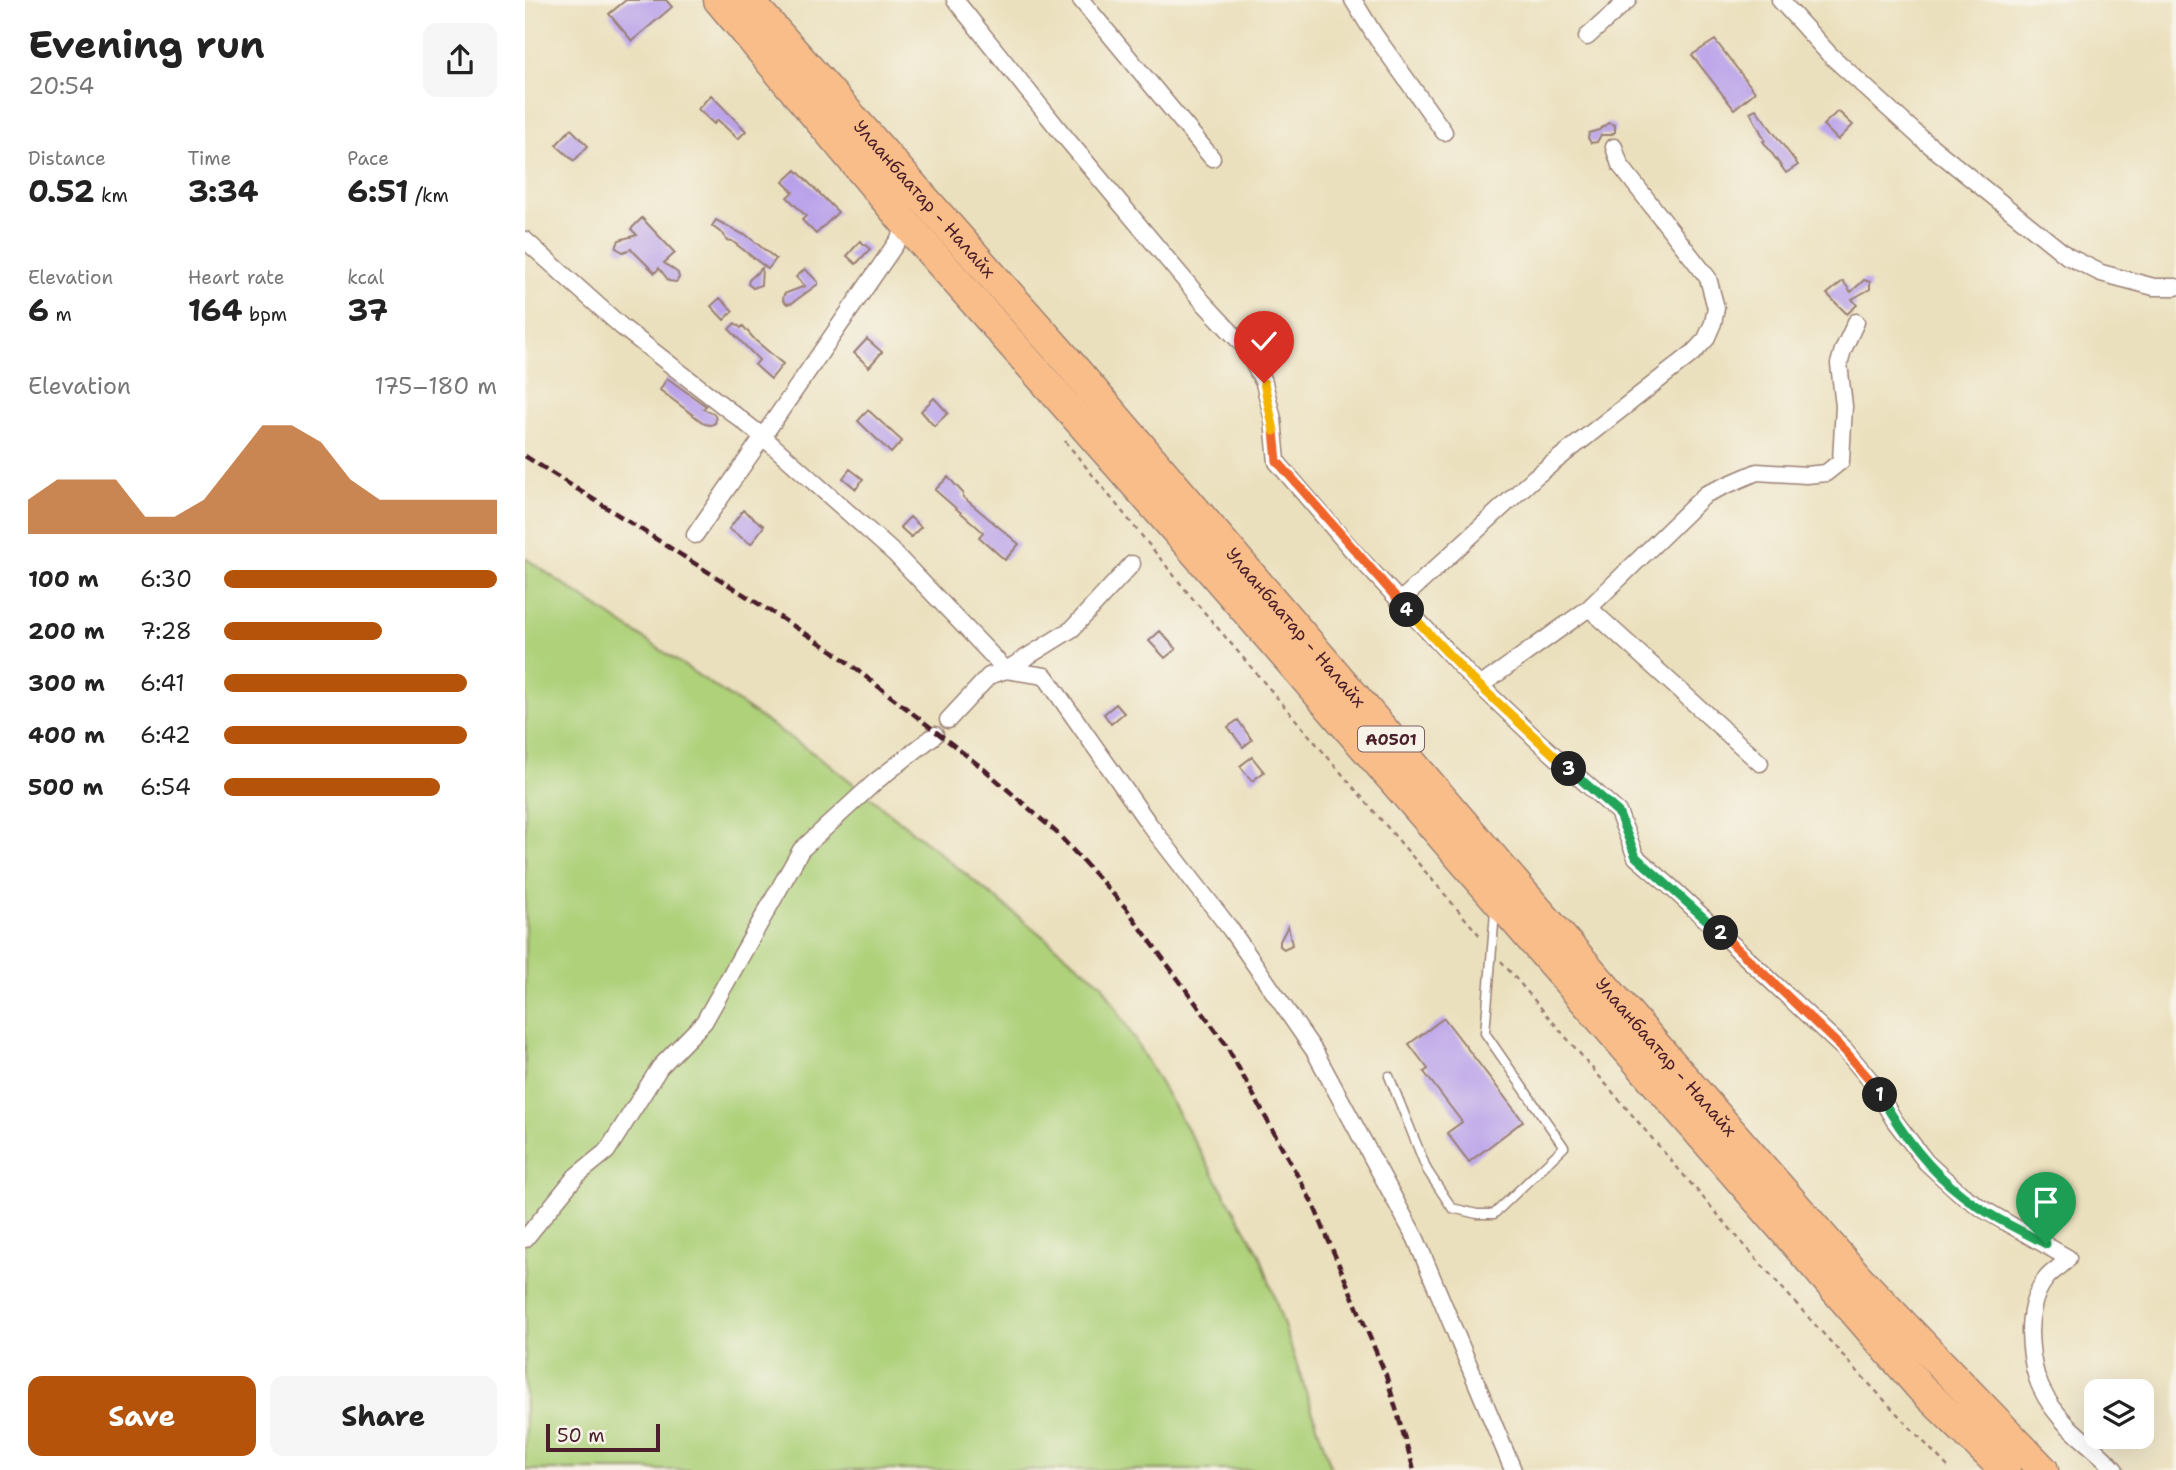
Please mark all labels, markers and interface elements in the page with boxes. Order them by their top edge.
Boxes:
text: Evening run [28,19,265,70]
button: share [423,23,497,97]
text: 20:54 [28,71,94,101]
street label: Улаанбаатар - Налайх [848,115,1001,283]
text: Distance [28,146,106,171]
text: Time [188,146,231,171]
text: Pace [347,146,389,171]
text: 0.52 [28,171,95,212]
text: 3:34 [188,171,259,212]
text: 6:51 [347,171,409,212]
text: km [95,183,128,208]
text: /km [409,183,449,208]
text: Elevation [28,265,113,290]
text: Heart rate [188,265,284,290]
text: kcal [347,265,384,290]
text: 6 [28,290,49,331]
text: 164 [188,290,242,331]
text: 37 [347,290,388,331]
text: m [49,302,72,327]
text: bpm [242,302,287,327]
pin [1234,311,1294,383]
icon: check [1245,322,1283,360]
text: Elevation [28,371,131,401]
text: 175–180 m [374,371,497,401]
street label: Улаанбаатар - Налайх [1220,543,1371,713]
text: 100 m [28,564,99,594]
text: 6:30 [140,564,192,594]
pin: 4 [1389,592,1425,628]
text: 4 [1400,597,1413,622]
text: 200 m [28,616,105,646]
text: 7:28 [140,616,192,646]
text: 300 m [28,668,105,698]
text: 6:41 [140,668,185,698]
text: 400 m [28,720,105,750]
text: 6:42 [140,720,191,750]
road number: A0501 [1358,726,1424,752]
pin: 3 [1551,752,1587,786]
text: 3 [1562,756,1575,781]
text: 500 m [28,772,103,802]
text: 6:54 [140,772,191,802]
pin: 2 [1703,916,1739,950]
text: 2 [1714,920,1727,945]
street label: Улаанбаатар - Налайх [1590,973,1742,1142]
pin: 1 [1863,1078,1897,1112]
text: 1 [1875,1082,1884,1107]
pin [2016,1172,2076,1244]
icon: arrive [2027,1183,2065,1221]
button: Save [28,1376,256,1456]
button: Share [270,1376,497,1456]
map controls [2084,1379,2154,1449]
button: layers [2084,1379,2154,1449]
scale bar [546,1421,660,1453]
text: 50 m [557,1423,605,1448]

